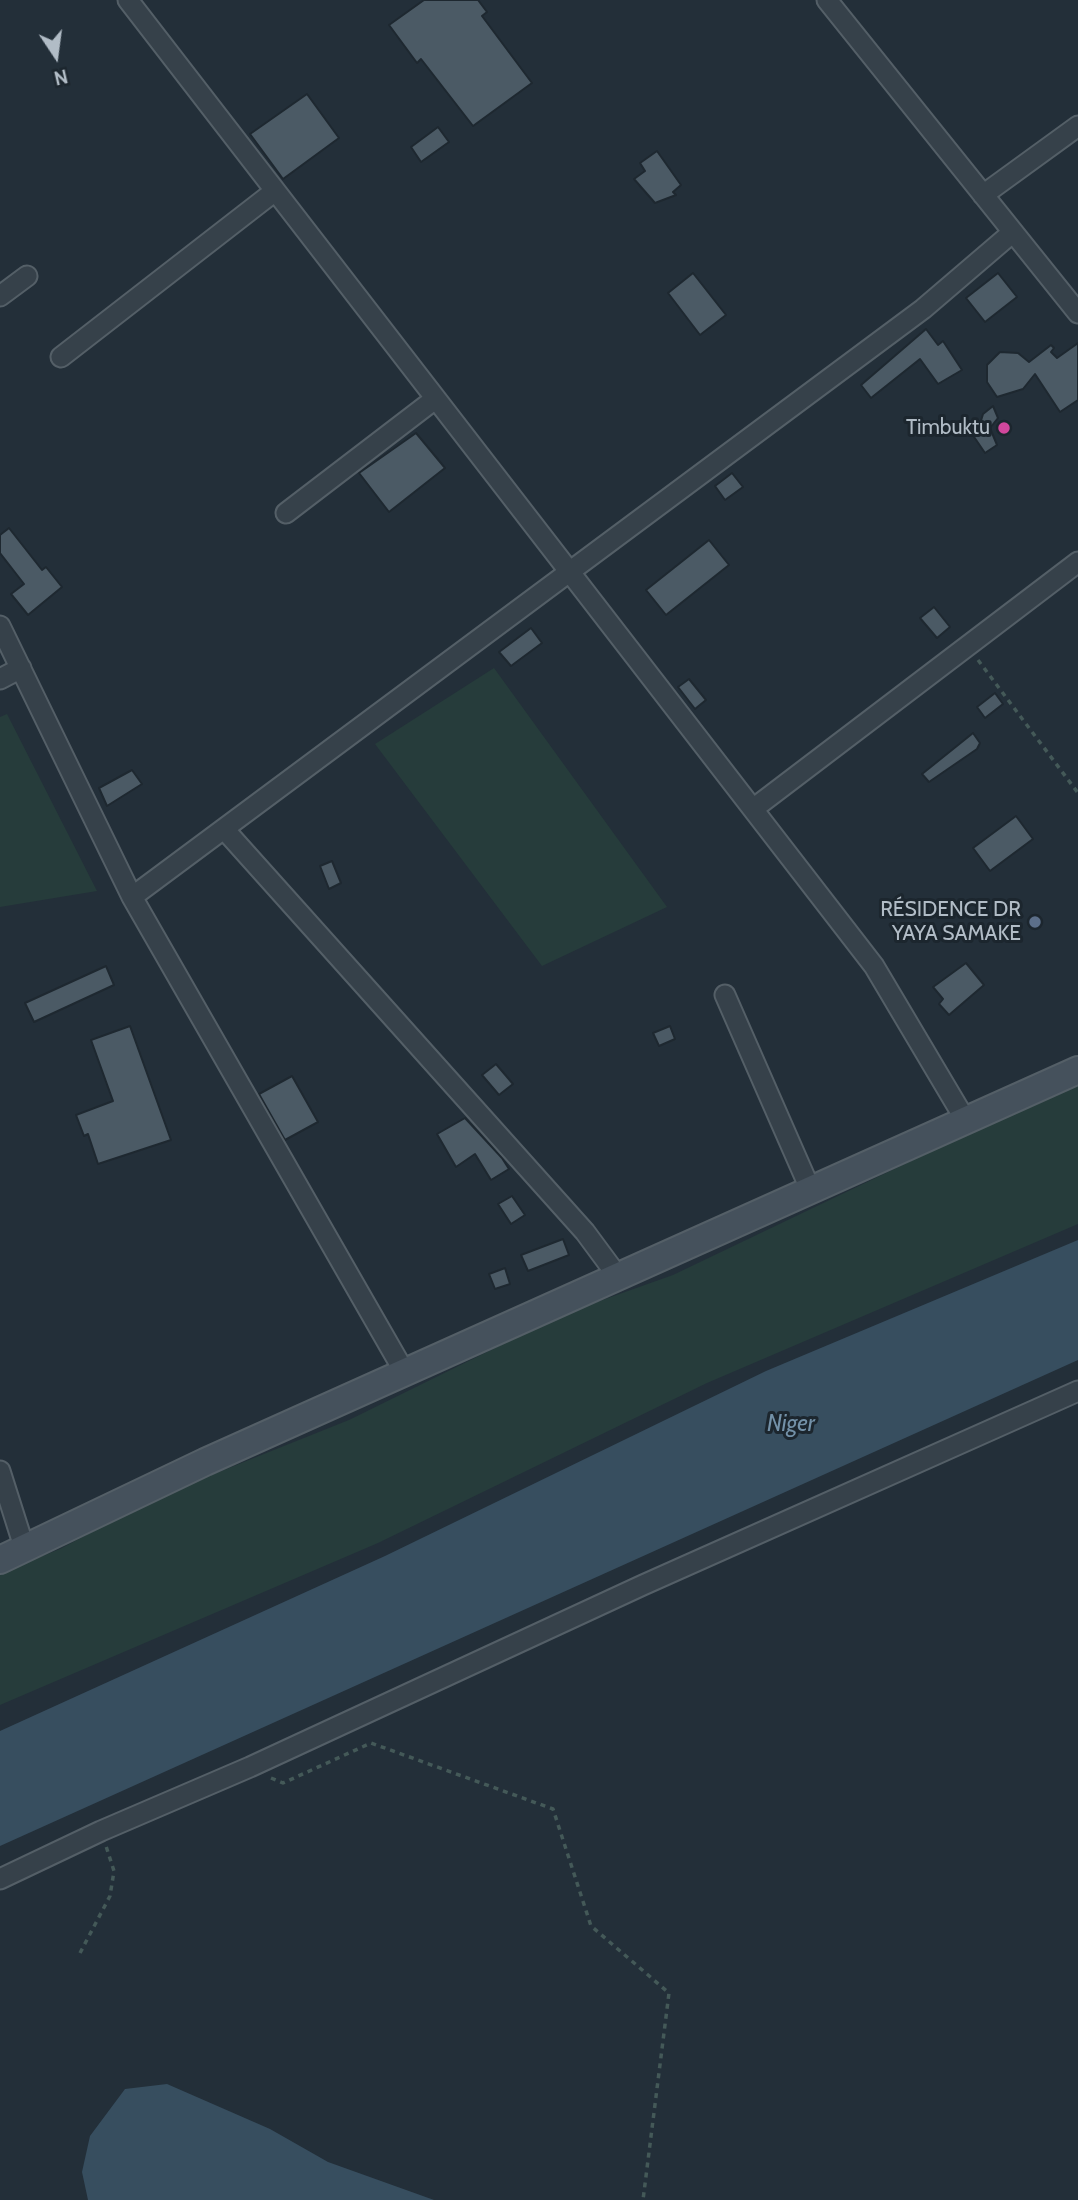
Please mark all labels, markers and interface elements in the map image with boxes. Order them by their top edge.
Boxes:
north arrow [21,21,91,91]
text: N [52,64,70,90]
place label: Timbuktu [906,415,990,441]
marker: Timbuktu [996,420,1012,436]
place label: RÉSIDENCE DR YAYA SAMAKE [880,897,1021,947]
marker: RÉSIDENCE DR YAYA SAMAKE [1027,914,1043,930]
water label: Niger [767,1410,815,1438]

